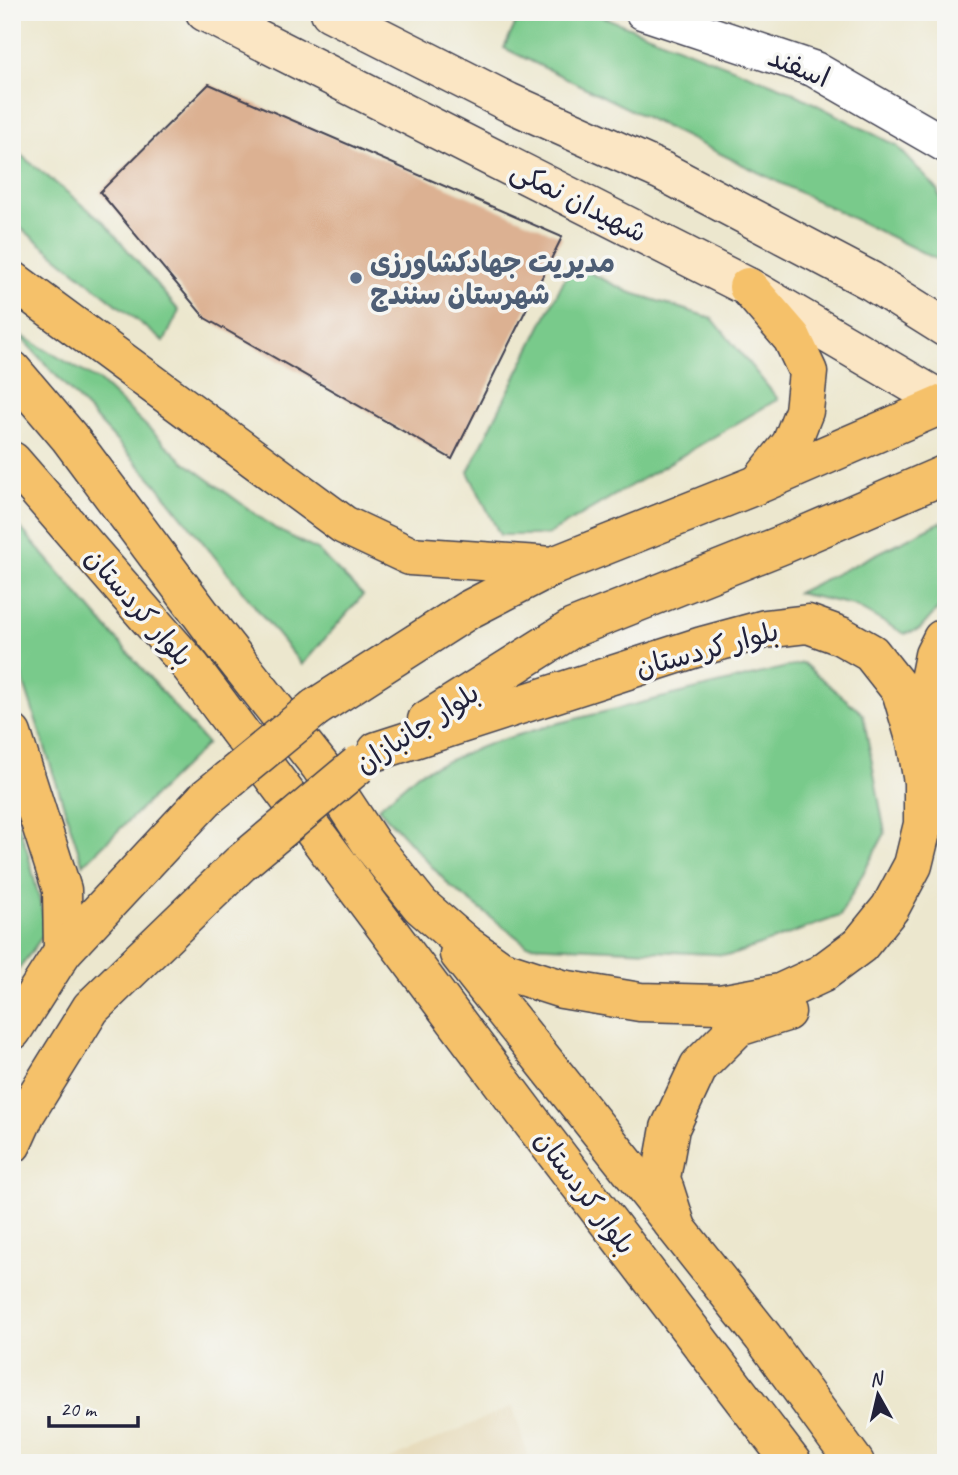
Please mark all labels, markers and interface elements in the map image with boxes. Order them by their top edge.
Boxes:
street label: اسفند [763,39,835,95]
street label: شهیدان نمکی [505,152,653,250]
place label: مدیریت جهادکشاورزی شهرستان سنندج [370,245,615,312]
marker: مدیریت جهادکشاورزی شهرستان سنندج [348,270,364,286]
street label: بلوار کردستان [78,540,200,674]
street label: بلوار کردستان [631,613,783,685]
street label: بلوار جانبازان [348,675,486,781]
street label: بلوار کردستان [527,1123,643,1261]
north arrow [842,1360,912,1430]
text: N [868,1366,886,1392]
scale bar [49,1384,138,1428]
text: 20 m [60,1396,98,1422]

